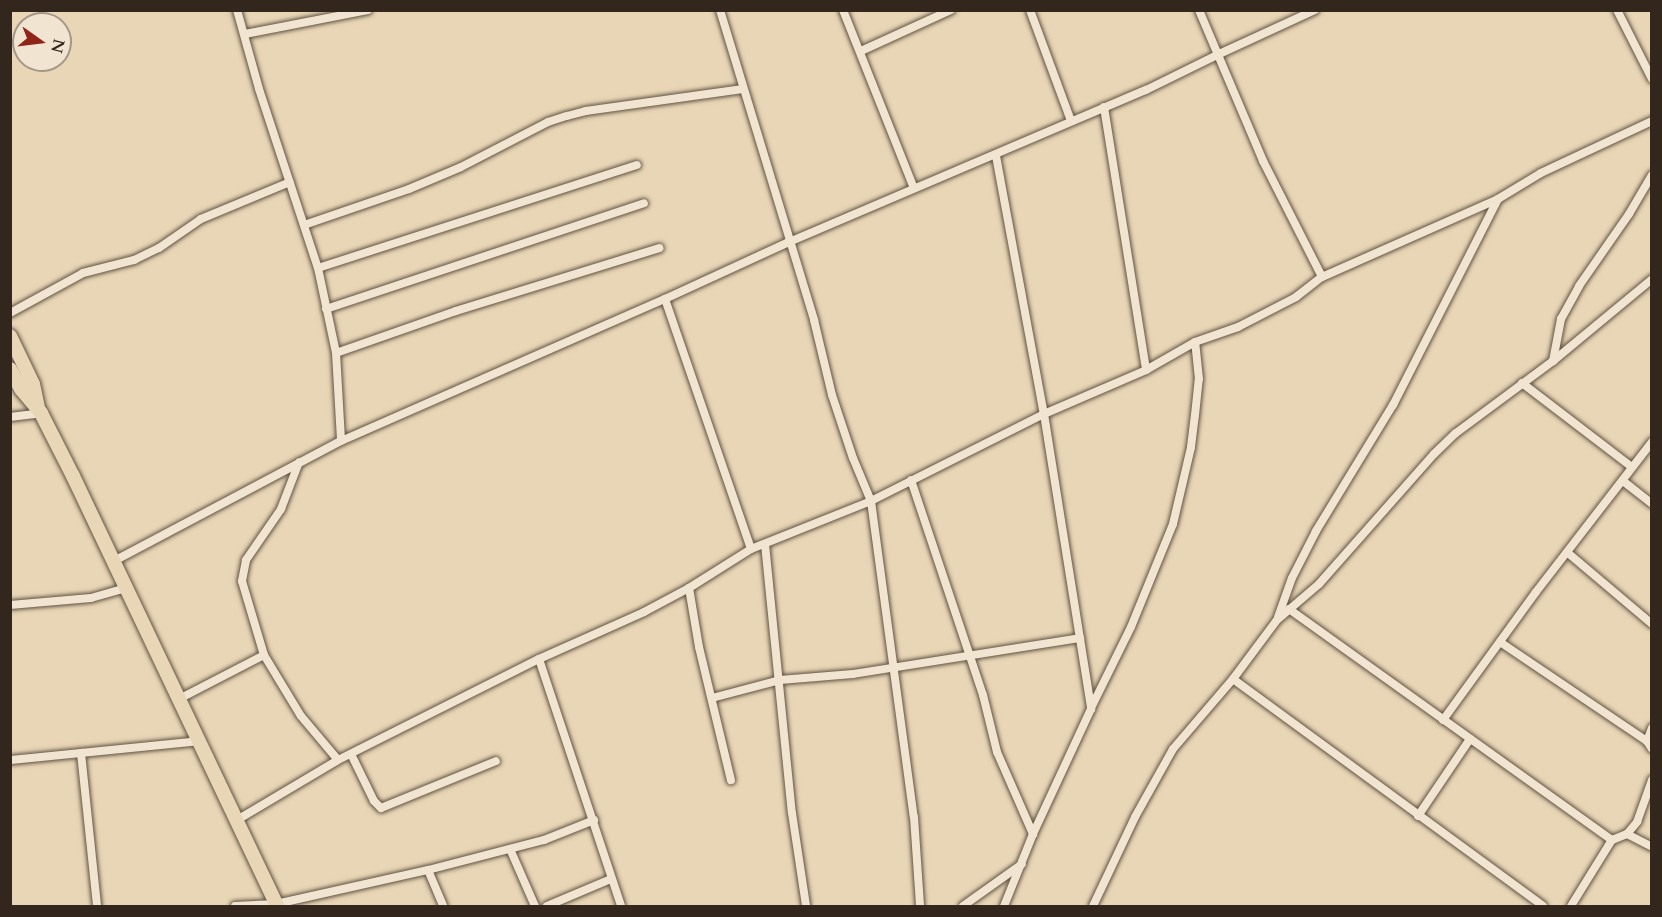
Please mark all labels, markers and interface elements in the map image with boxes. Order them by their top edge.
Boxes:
north arrow [12,12,72,72]
text: N [45,36,70,55]

